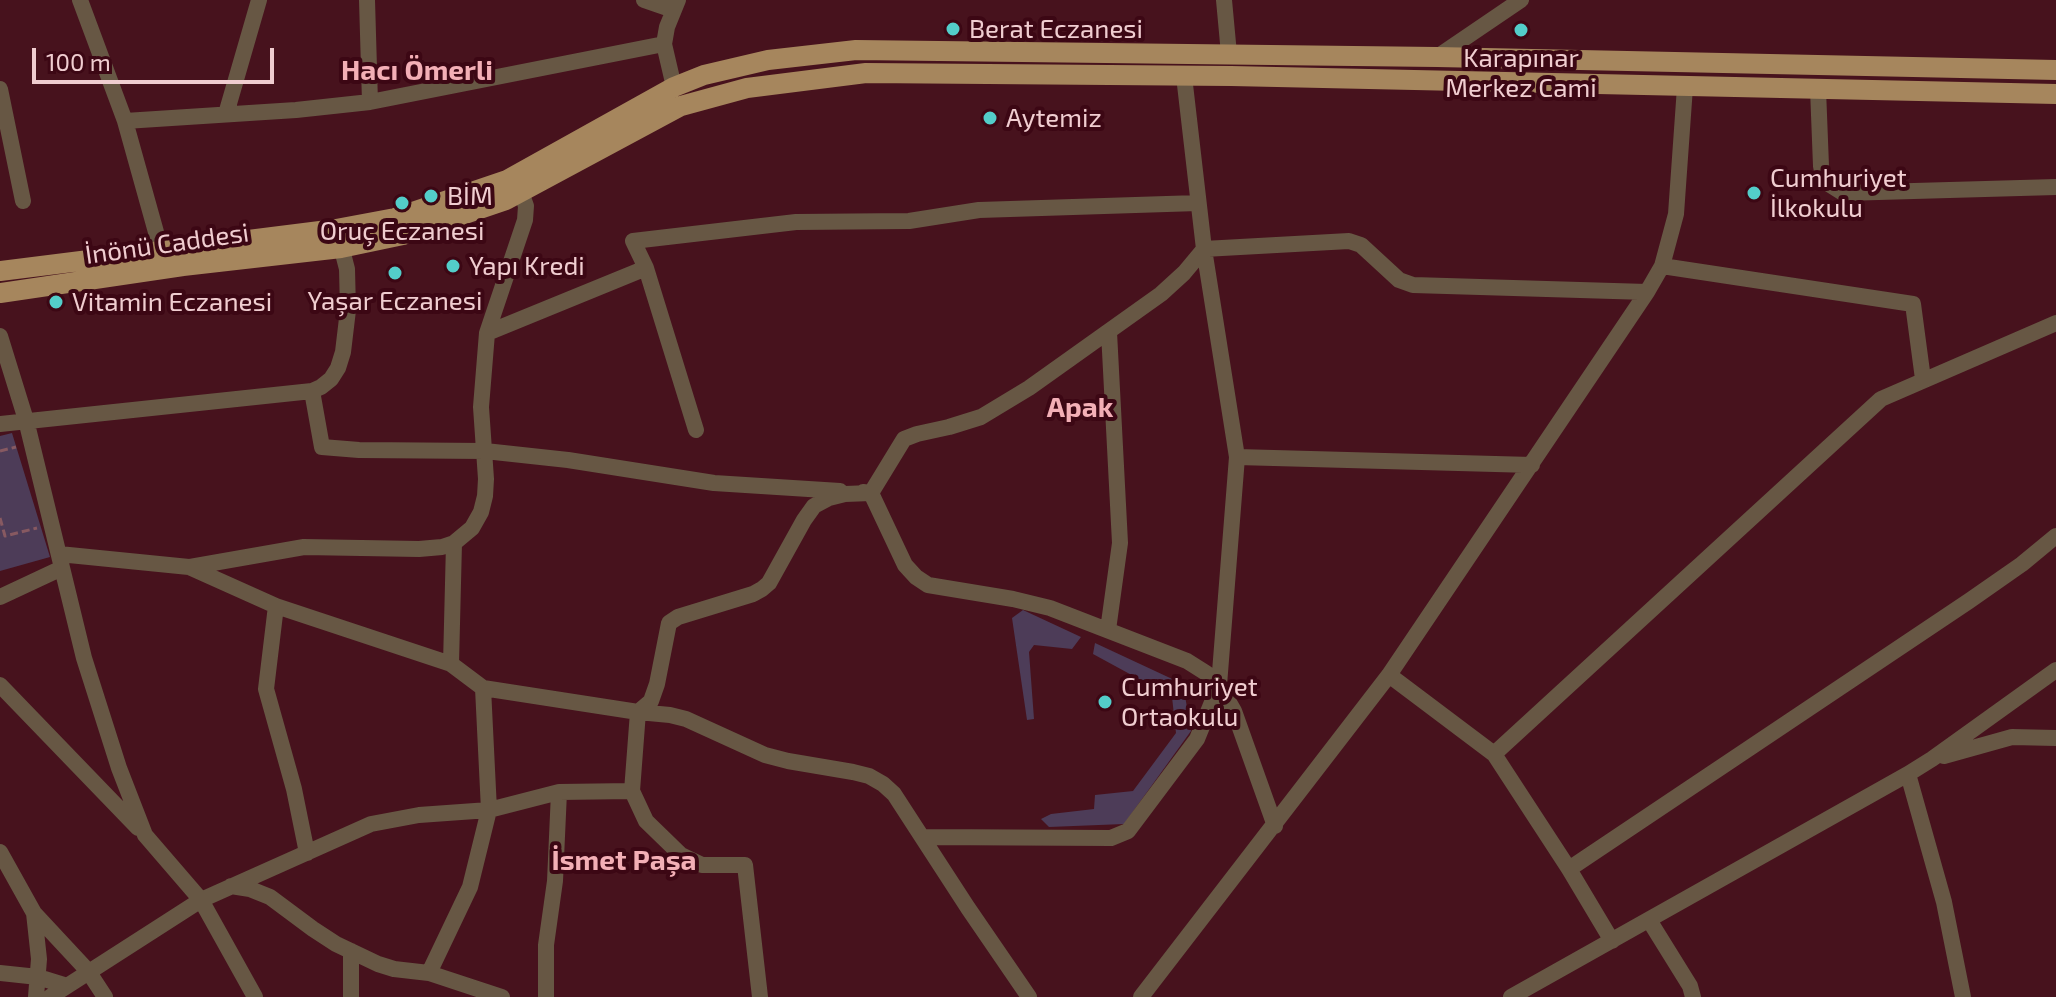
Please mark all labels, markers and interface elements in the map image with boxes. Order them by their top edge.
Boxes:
place label: Berat Eczanesi [969,13,1143,45]
marker: Berat Eczanesi [944,20,962,38]
marker: Karapınar Merkez Cami [1512,21,1530,39]
scale bar [36,32,278,82]
place label: Karapınar Merkez Cami [1445,42,1597,104]
text: 100 m [46,47,111,76]
district label: Hacı Ömerli [341,54,493,88]
place label: Aytemiz [1006,102,1102,134]
marker: Aytemiz [981,109,999,127]
place label: Cumhuriyet İlkokulu [1770,162,1907,224]
place label: BİM [447,180,493,212]
marker: Cumhuriyet İlkokulu [1745,184,1763,202]
marker: BİM [422,187,440,205]
marker: Oruç Eczanesi [393,194,411,212]
place label: Oruç Eczanesi [320,215,484,247]
street label: İnönü Caddesi [83,217,251,271]
place label: Yapı Kredi [469,250,585,282]
marker: Yapı Kredi [444,257,462,275]
marker: Yaşar Eczanesi [386,264,404,282]
place label: Yaşar Eczanesi [308,285,482,317]
place label: Vitamin Eczanesi [72,286,272,318]
marker: Vitamin Eczanesi [47,293,65,311]
district label: Apak [1047,391,1113,425]
place label: Cumhuriyet Ortaokulu [1121,671,1258,732]
marker: Cumhuriyet Ortaokulu [1096,693,1114,711]
district label: İsmet Paşa [552,844,696,878]

